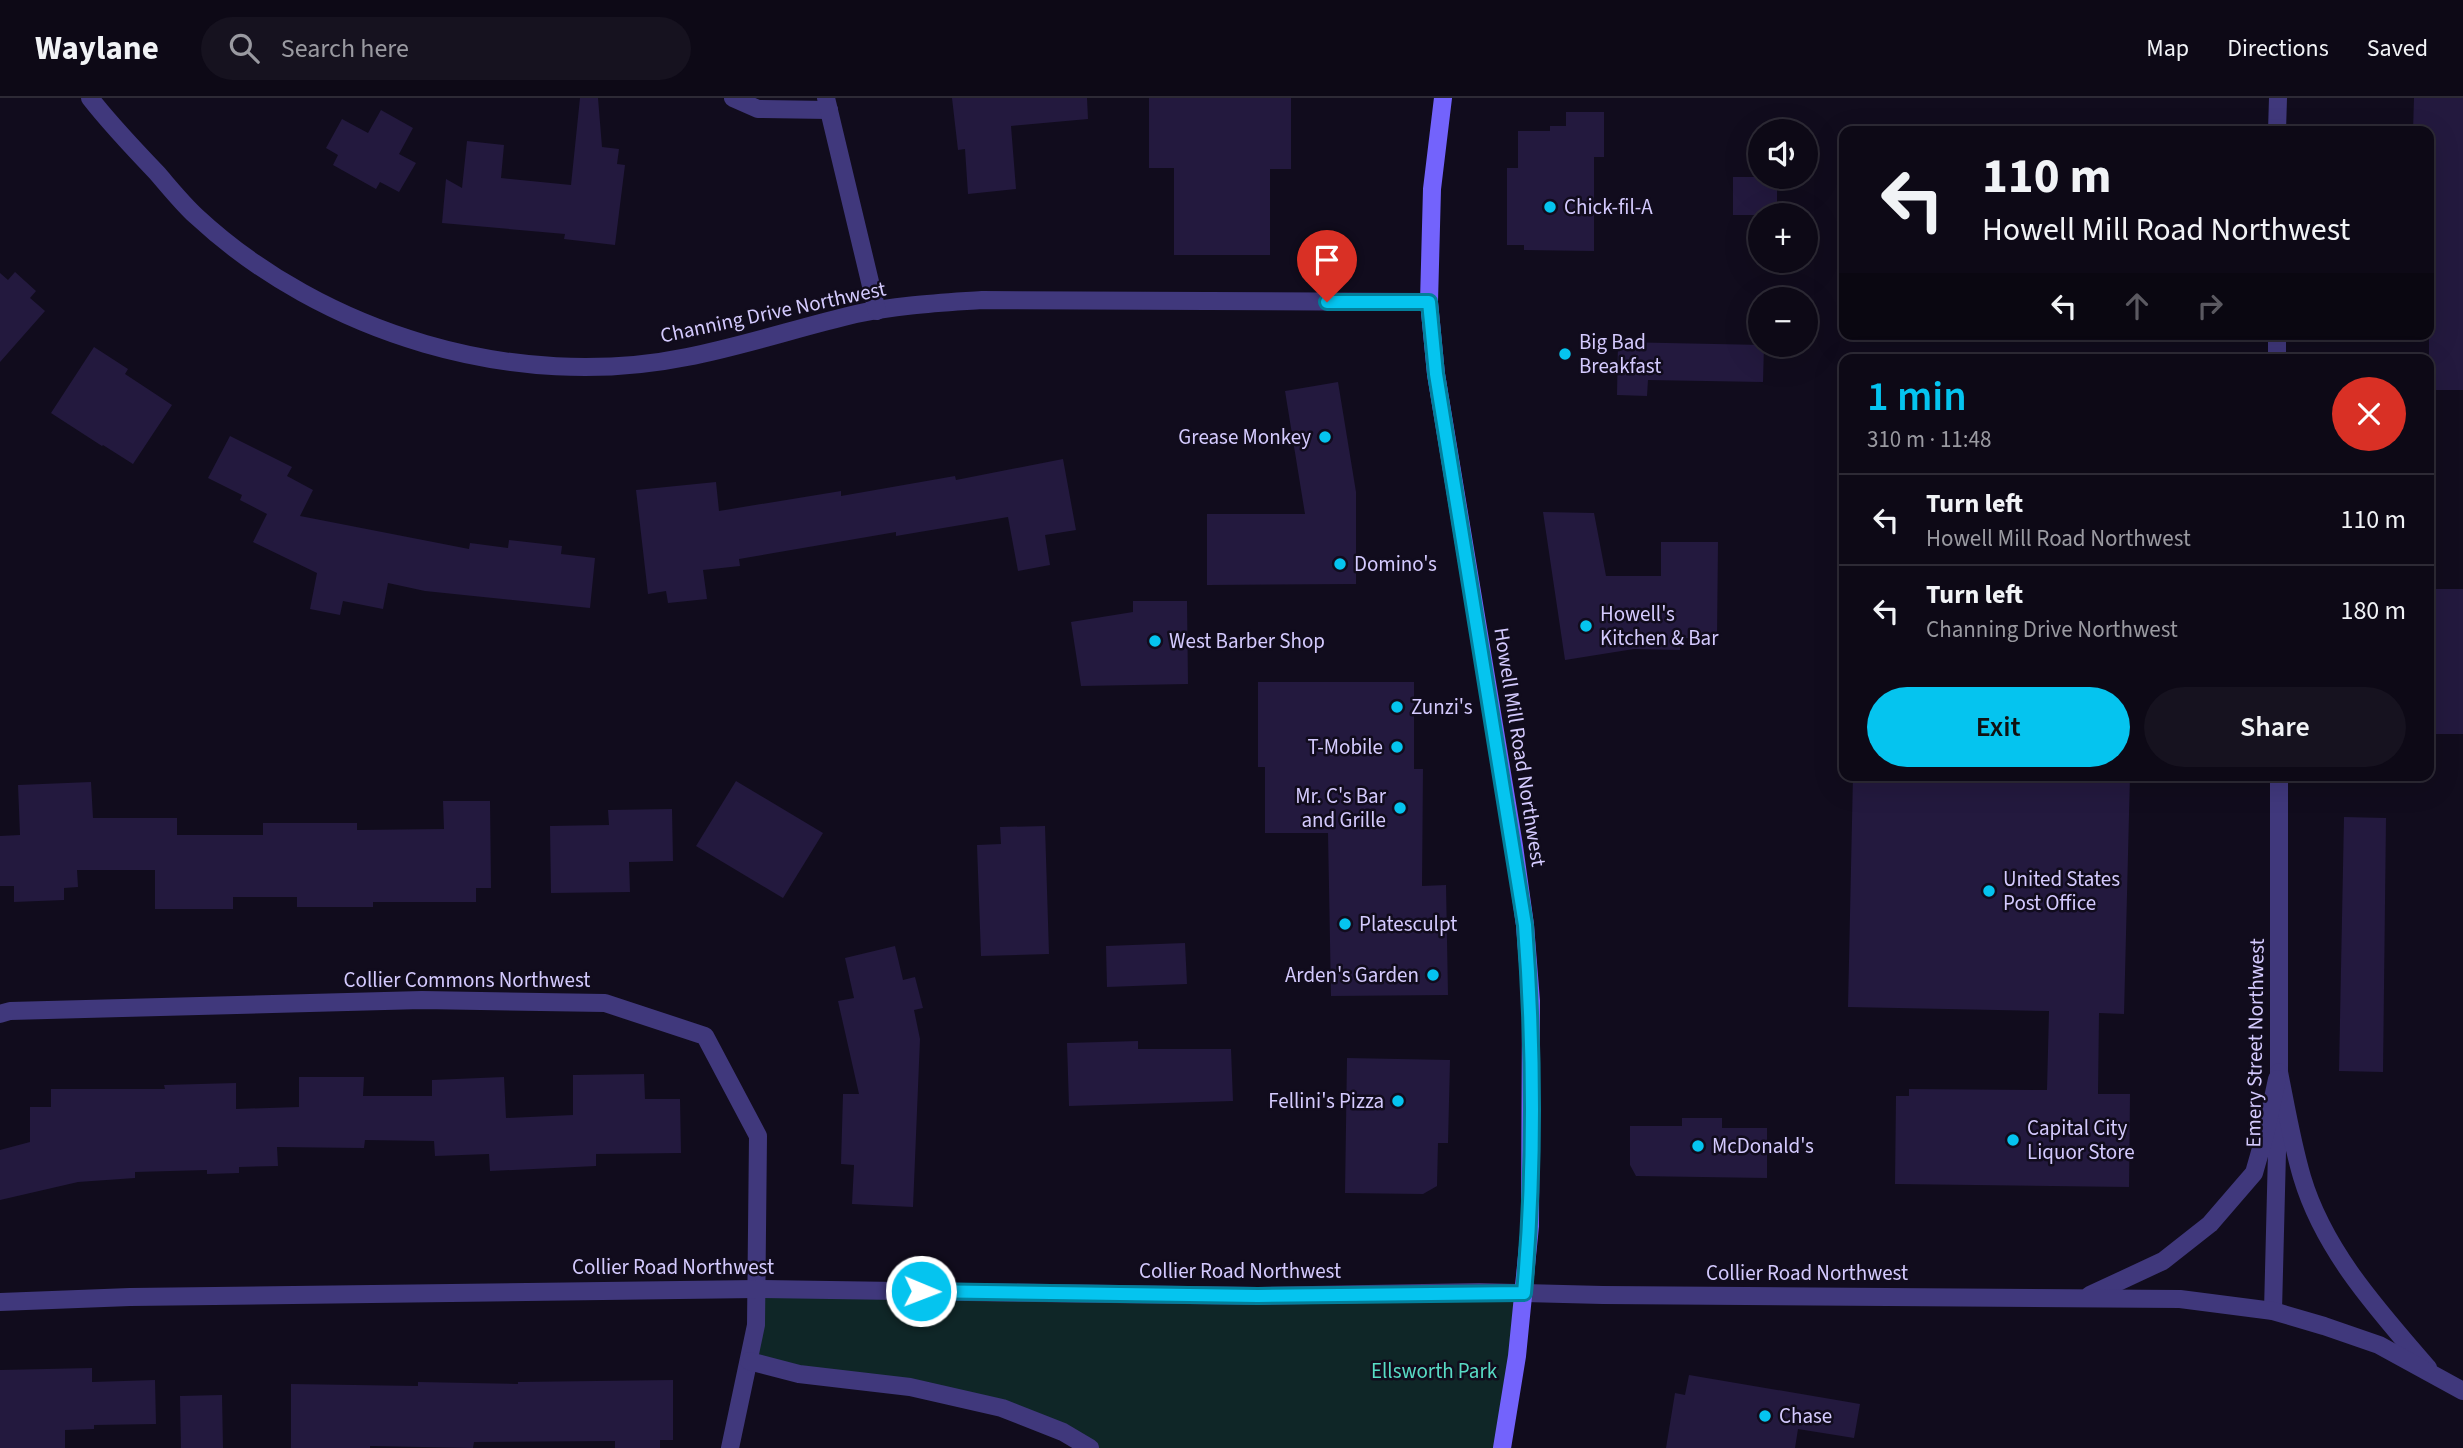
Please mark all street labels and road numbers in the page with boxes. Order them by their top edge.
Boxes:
street label: Channing Drive Northwest [657,273,889,351]
street label: Howell Mill Road Northwest [1486,625,1554,869]
street label: Emery Street Northwest [2238,938,2272,1148]
street label: Collier Commons Northwest [344,965,590,995]
street label: Collier Road Northwest [572,1252,774,1282]
street label: Collier Road Northwest [1139,1256,1341,1286]
street label: Collier Road Northwest [1706,1258,1908,1288]

